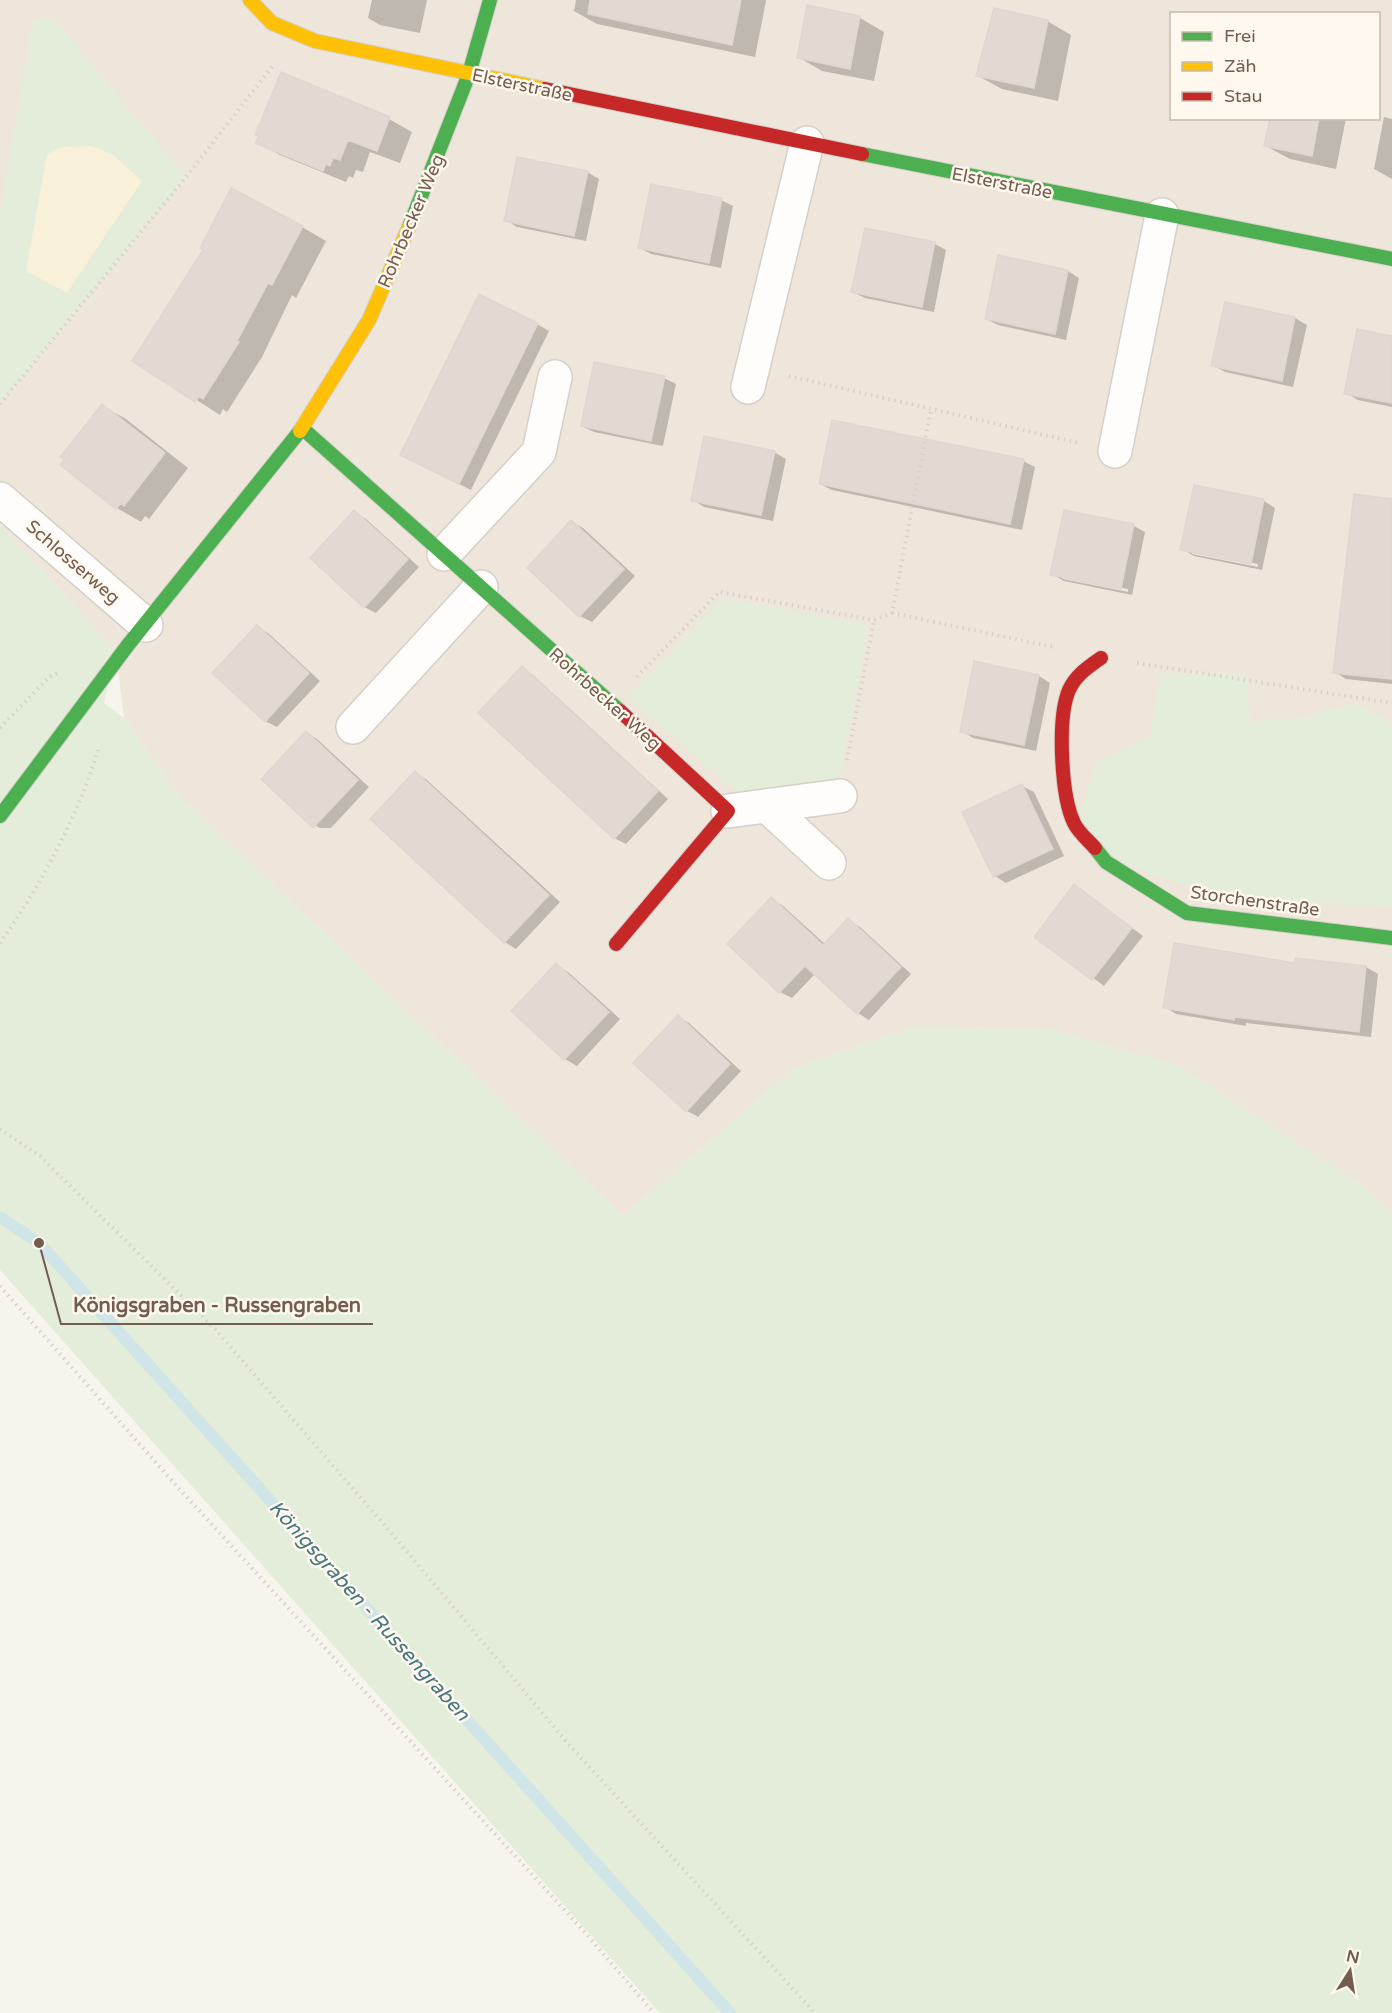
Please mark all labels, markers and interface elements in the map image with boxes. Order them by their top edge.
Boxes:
legend [1170,12,1380,120]
text: Frei [1224,25,1256,47]
text: Zäh [1224,55,1257,77]
street label: Elsterstraße [470,64,574,106]
text: Stau [1224,85,1263,107]
street label: Rohrbecker Weg [373,151,449,291]
street label: Elsterstraße [950,162,1054,204]
street label: Schlosserweg [22,515,124,609]
street label: Rohrbecker Weg [544,643,666,755]
street label: Storchenstraße [1189,881,1321,921]
callout: Königsgraben - Russengraben [61,1286,373,1324]
text: Königsgraben - Russengraben [73,1294,361,1318]
water label: Königsgraben - Russengraben [264,1496,475,1727]
north arrow [1320,1941,1380,2001]
text: N [1345,1946,1361,1968]

